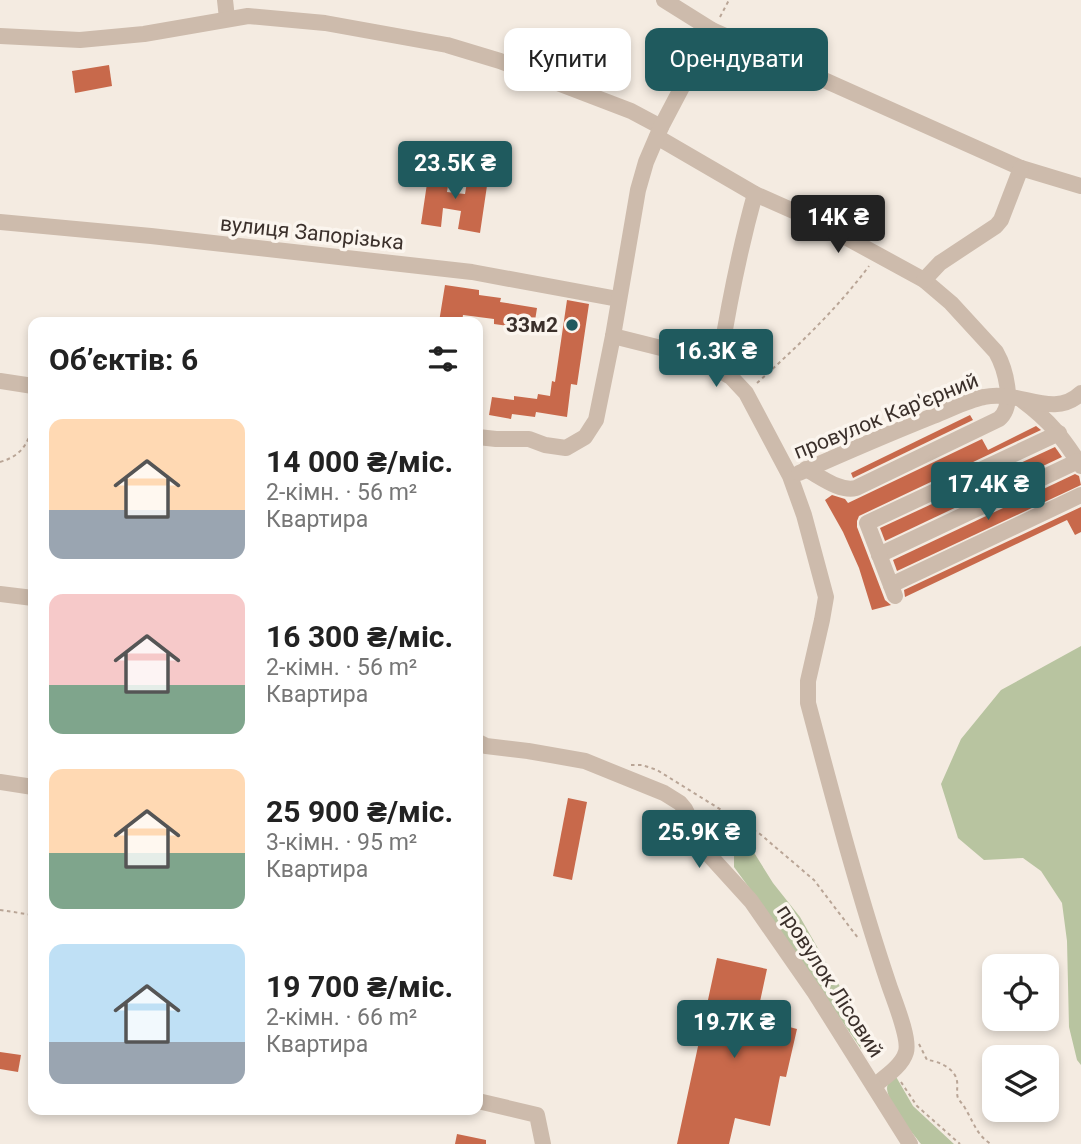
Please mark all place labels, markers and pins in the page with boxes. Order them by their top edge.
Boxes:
pin: 23.5K ₴ [390,142,520,201]
pin: 14K ₴ [789,196,887,255]
place label: 33м2 [506,313,558,337]
marker: 33м2 [564,317,580,333]
pin: 16.3K ₴ [651,330,781,389]
pin: 17.4K ₴ [923,462,1053,522]
pin: 25.9K ₴ [634,810,764,870]
pin: 19.7K ₴ [669,1000,799,1060]

